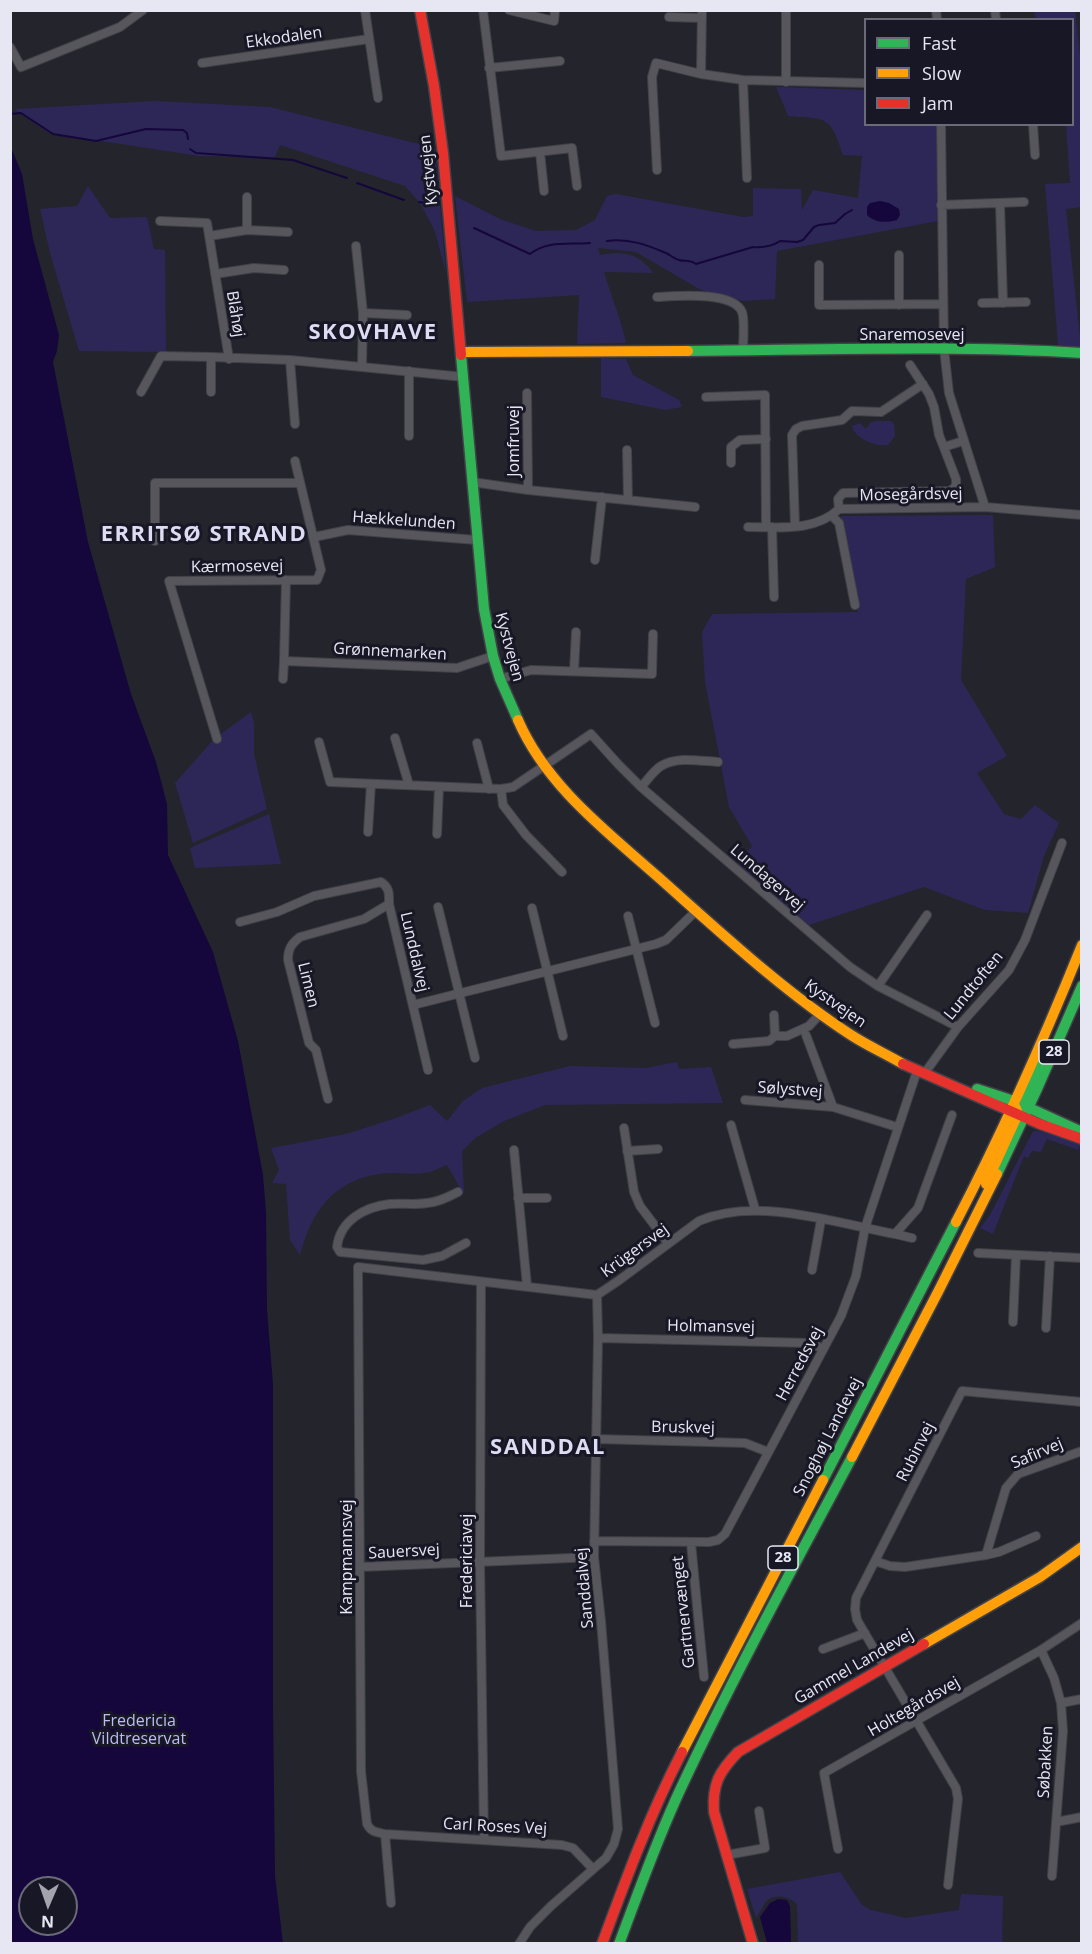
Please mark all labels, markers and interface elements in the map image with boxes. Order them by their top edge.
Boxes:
legend [864,18,1074,126]
street label: Ekkodalen [245,23,323,53]
text: Fast [922,31,956,55]
text: Slow [922,61,961,85]
text: Jam [922,91,954,115]
street label: Kystvejen [416,134,442,206]
street label: Blåhøj [222,289,248,339]
district label: SKOVHAVE [308,320,438,346]
street label: Snaremosevej [859,325,965,345]
street label: Jomfruvej [504,405,524,477]
street label: Mosegårdsvej [859,485,963,505]
street label: Hækkelunden [352,508,456,534]
district label: ERRITSØ STRAND [101,522,307,548]
street label: Kærmosevej [191,557,283,577]
street label: Kystvejen [491,610,527,684]
street label: Grønnemarken [333,639,447,665]
street label: Lundagervej [726,841,808,915]
street label: Lunddalvej [395,910,433,994]
street label: Lundtoften [940,948,1008,1024]
street label: Limen [293,960,323,1010]
street label: Kystvejen [800,976,870,1032]
road number: 28 [1039,1040,1069,1064]
street label: Sølystvej [757,1078,823,1102]
street label: Krügersvej [597,1220,673,1282]
street label: Holmansvej [667,1317,755,1337]
street label: Herredsvej [772,1324,828,1404]
street label: Snoghøj Landevej [790,1374,866,1500]
street label: Bruskvej [651,1418,715,1438]
street label: Rubinvej [893,1419,939,1485]
street label: Safirvej [1008,1434,1066,1474]
district label: SANDDAL [490,1435,606,1461]
street label: Kampmannsvej [337,1499,357,1615]
street label: Fredericiavej [457,1514,477,1608]
street label: Sauersvej [368,1541,440,1563]
road number: 28 [768,1546,798,1570]
street label: Sanddalvej [572,1547,598,1629]
street label: Gartnervænget [669,1555,699,1669]
street label: Gammel Landevej [791,1625,917,1709]
street label: Holtegårdsvej [865,1673,963,1741]
park label: Fredericia Vildtreservat [92,1711,186,1749]
street label: Søbakken [1035,1725,1057,1799]
street label: Carl Roses Vej [442,1815,548,1839]
north arrow [18,1876,78,1936]
text: N [41,1911,54,1933]

